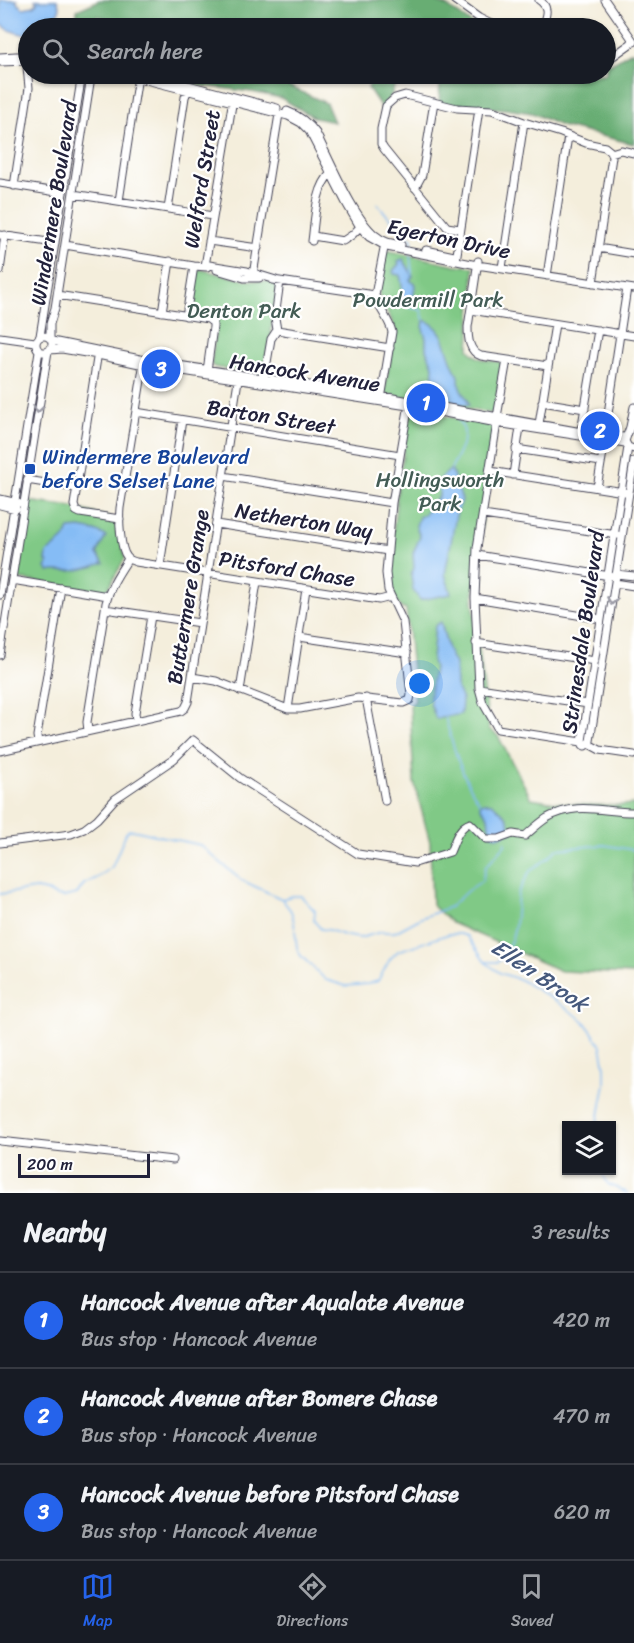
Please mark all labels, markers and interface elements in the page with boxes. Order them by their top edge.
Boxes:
search box [18,18,616,84]
text: Search here [87,32,203,71]
icon: search [39,35,72,68]
street label: Windermere Boulevard [19,96,89,308]
street label: Welford Street [172,107,232,251]
street label: Egerton Drive [384,207,514,271]
park label: Powdermill Park [353,281,503,319]
park label: Denton Park [187,292,301,330]
street label: Hancock Avenue [227,342,383,404]
pin: 3 [142,346,180,392]
pin: 1 [406,380,446,426]
street label: Barton Street [204,388,339,446]
one-way arrow [33,404,45,414]
pin: 2 [580,408,620,454]
place label: Windermere Boulevard before Selset Lane [42,438,251,500]
park label: Hollingsworth Park [376,461,504,523]
marker: Windermere Boulevard before Selset Lane [23,462,37,476]
street label: Netherton Way [232,491,376,551]
street label: Buttermere Grange [155,507,221,687]
street label: Strinesdale Boulevard [550,526,616,736]
street label: Pitsford Chase [216,539,358,599]
one-way arrow [606,596,619,606]
your location [405,669,434,698]
water label: Ellen Brook [483,928,599,1024]
map controls [562,1121,616,1175]
button: layers [562,1121,616,1175]
text: 200 m [27,1150,73,1179]
scale bar [18,1151,150,1178]
text: Nearby [24,1209,106,1255]
text: 3 results [532,1215,610,1250]
text: Hancock Avenue after Aqualate Avenue [81,1283,464,1322]
text: 1 [39,1303,48,1338]
text: 420 m [553,1303,610,1338]
text: Bus stop · Hancock Avenue [81,1322,317,1357]
text: Hancock Avenue after Bomere Chase [81,1379,437,1418]
text: 2 [38,1399,49,1434]
text: 470 m [553,1399,610,1434]
text: Bus stop · Hancock Avenue [81,1418,317,1453]
text: Hancock Avenue before Pitsford Chase [81,1475,459,1514]
text: 3 [38,1495,49,1530]
text: 620 m [554,1495,610,1530]
text: Bus stop · Hancock Avenue [81,1514,317,1549]
tab: Map [81,1570,114,1635]
tab: Directions [277,1570,348,1635]
tab: Saved [511,1570,553,1635]

